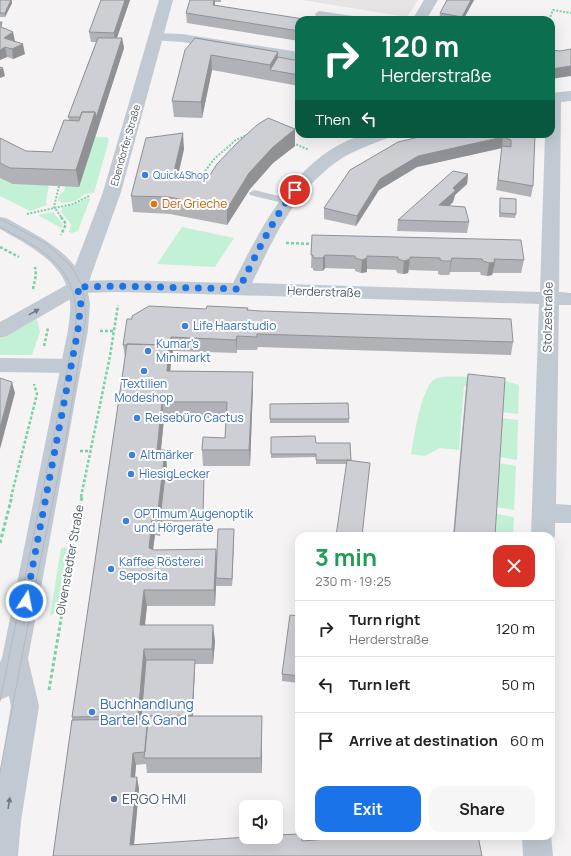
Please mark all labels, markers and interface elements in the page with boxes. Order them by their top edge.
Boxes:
text: 120 m [381,27,459,65]
icon: right [315,32,367,84]
text: Herderstraße [381,63,492,87]
street label: Ebendorfer Straße [107,102,143,188]
icon: left [358,108,380,130]
text: Then [315,109,350,130]
place label: Quick4Shop [153,168,209,182]
marker: Quick4Shop [140,170,150,180]
pin [278,173,312,207]
icon: arrive [284,179,306,201]
place label: Der Grieche [162,195,227,212]
marker: Der Grieche [149,199,159,209]
street label: Stolzestraße [538,281,557,353]
street label: Herderstraße [287,282,361,301]
one-way arrow [28,308,40,315]
place label: Life Haarstudio [193,317,276,334]
marker: Life Haarstudio [180,321,190,331]
place label: Kumar's Minimarkt [156,335,211,366]
marker: Kumar's Minimarkt [143,346,153,356]
marker: Textilien Modeshop [139,366,149,376]
place label: Textilien Modeshop [115,375,173,406]
place label: Reisebüro Cactus [145,409,244,426]
marker: Reisebüro Cactus [132,413,142,423]
place label: Altmärker [140,446,194,463]
marker: Altmärker [127,450,137,460]
place label: HiesigLecker [139,465,211,482]
marker: HiesigLecker [126,469,136,479]
street label: Olvenstedter Straße [51,503,88,616]
place label: OPTImum Augenoptik und Hörgeräte [134,505,254,536]
marker: OPTImum Augenoptik und Hörgeräte [121,516,131,526]
text: 3 min [315,540,377,573]
button: close [493,545,535,587]
place label: Kaffee Rösterei Seposita [119,553,203,584]
marker: Kaffee Rösterei Seposita [106,564,116,574]
text: 230 m · 19:25 [315,572,391,590]
position arrow [5,580,47,622]
text: Turn right [349,609,420,630]
icon: right [315,618,337,640]
text: 120 m [496,618,535,639]
text: Herderstraße [349,630,429,648]
icon: left [315,674,337,696]
text: Turn left [349,674,411,695]
text: 50 m [501,674,535,695]
place label: Buchhandlung Bartel & Gand [100,694,194,729]
marker: Buchhandlung Bartel & Gand [87,707,97,717]
icon: arrive [315,730,337,752]
text: Arrive at destination [349,730,498,751]
text: 60 m [510,730,544,751]
button: Exit [315,786,421,832]
button: Share [429,786,535,832]
place label: ERGO HMI [122,789,186,808]
marker: ERGO HMI [109,794,119,804]
one-way arrow [6,797,12,809]
map controls [239,800,283,844]
button: sound [239,800,283,844]

